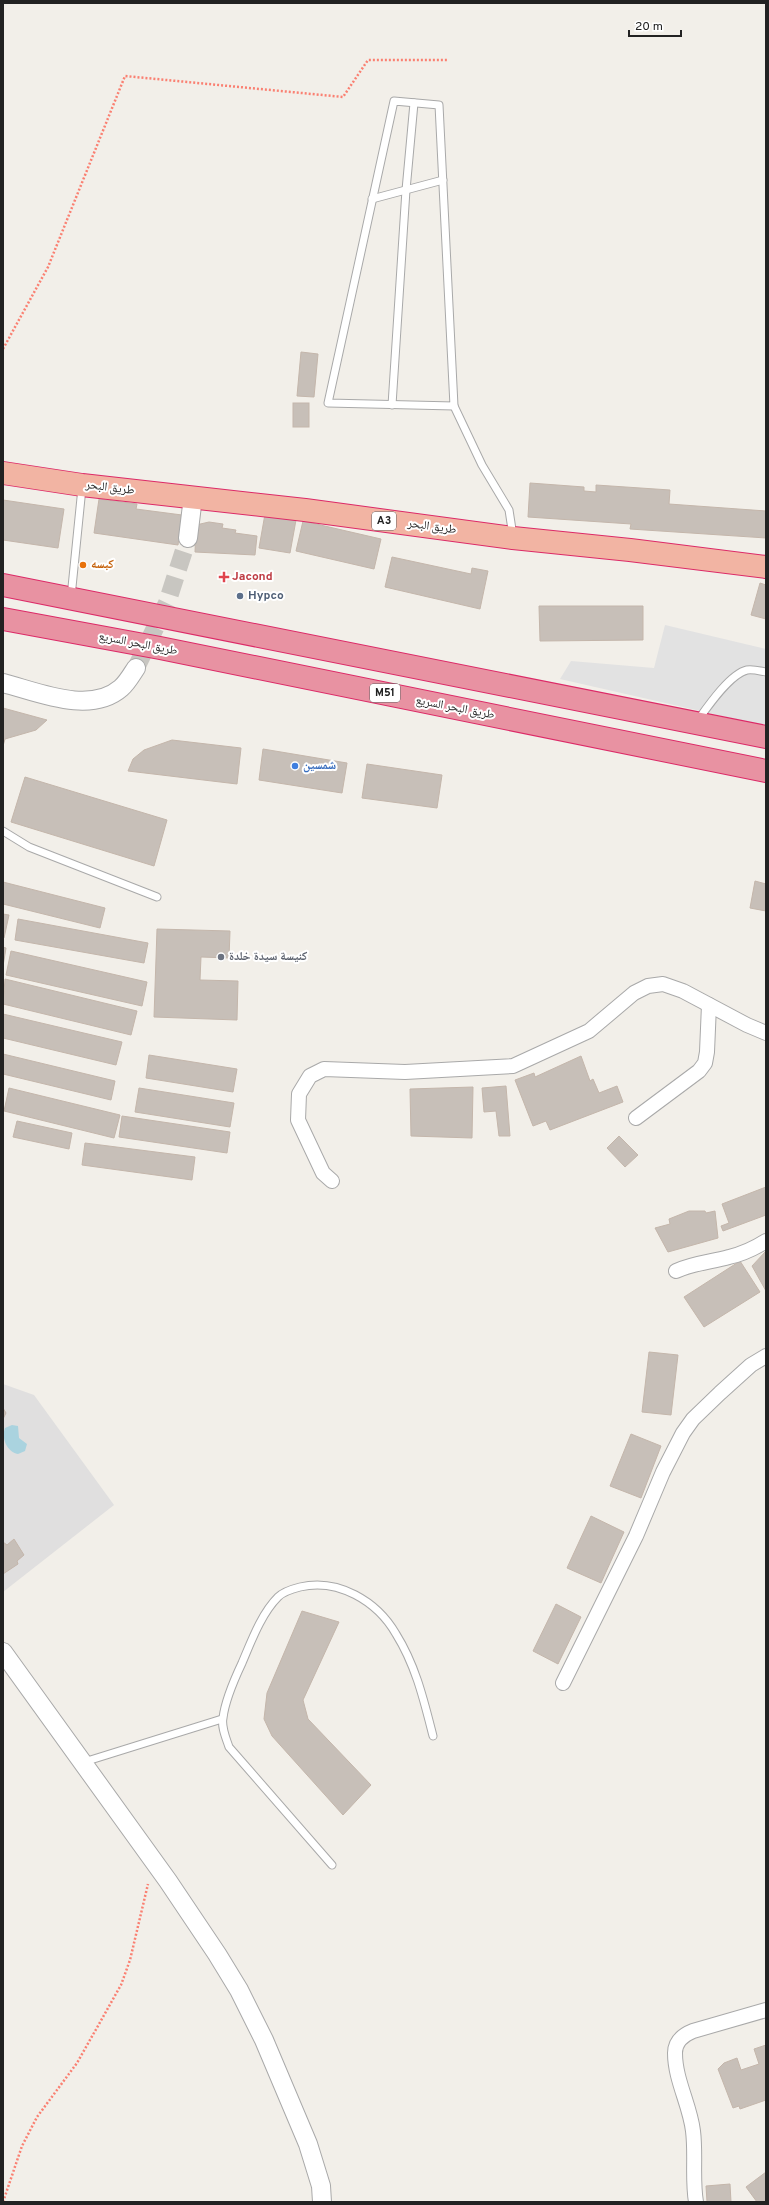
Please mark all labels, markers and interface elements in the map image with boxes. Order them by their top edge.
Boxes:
scale bar [629,12,681,38]
text: 20 m [635,19,663,35]
street label: طريق البحر [84,477,135,499]
road number: A3 [372,512,396,530]
street label: طريق البحر [406,516,458,538]
place label: كبسه [91,557,114,573]
marker: كبسه [78,560,88,570]
place label: Jacond [232,569,273,585]
marker: Jacond [219,572,229,582]
place label: Hypco [248,588,284,604]
marker: Hypco [235,591,245,601]
street label: طريق البحر السريع [97,629,179,660]
road number: M51 [370,684,400,702]
street label: طريق البحر السريع [414,693,496,724]
place label: شمسين [303,758,336,774]
marker: شمسين [290,761,300,771]
place label: كنيسة سيدة خلدة [229,949,308,965]
marker: كنيسة سيدة خلدة [216,952,226,962]

